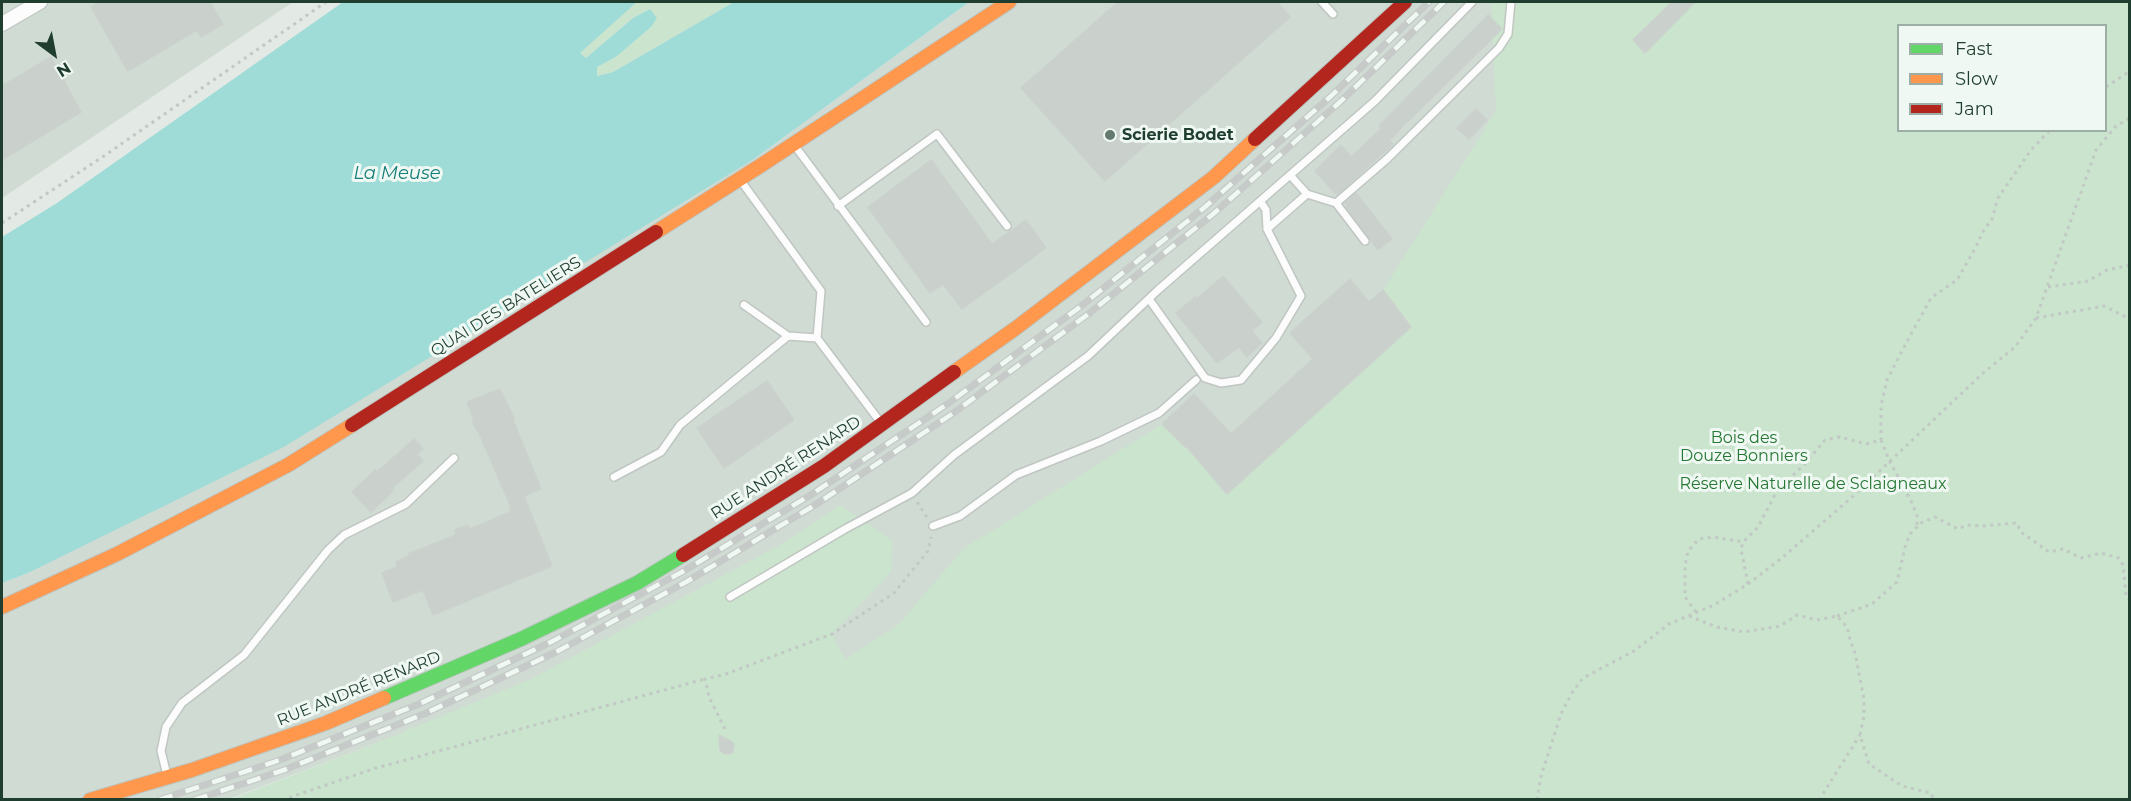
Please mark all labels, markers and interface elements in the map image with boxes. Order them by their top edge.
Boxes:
north arrow [24,24,84,84]
legend [1897,24,2107,132]
text: Fast [1955,38,1993,60]
text: N [53,58,74,81]
text: Slow [1955,68,1998,90]
text: Jam [1955,98,1994,120]
place label: Scierie Bodet [1122,125,1234,145]
marker: Scierie Bodet [1103,128,1117,142]
water label: La Meuse [353,163,441,185]
street label: QUAI DES BATELIERS [427,253,585,361]
street label: RUE ANDRÉ RENARD [707,412,865,524]
park label: Bois des Douze Bonniers [1680,428,1808,466]
park label: Réserve Naturelle de Sclaigneaux [1679,474,1947,494]
street label: RUE ANDRÉ RENARD [274,647,444,731]

